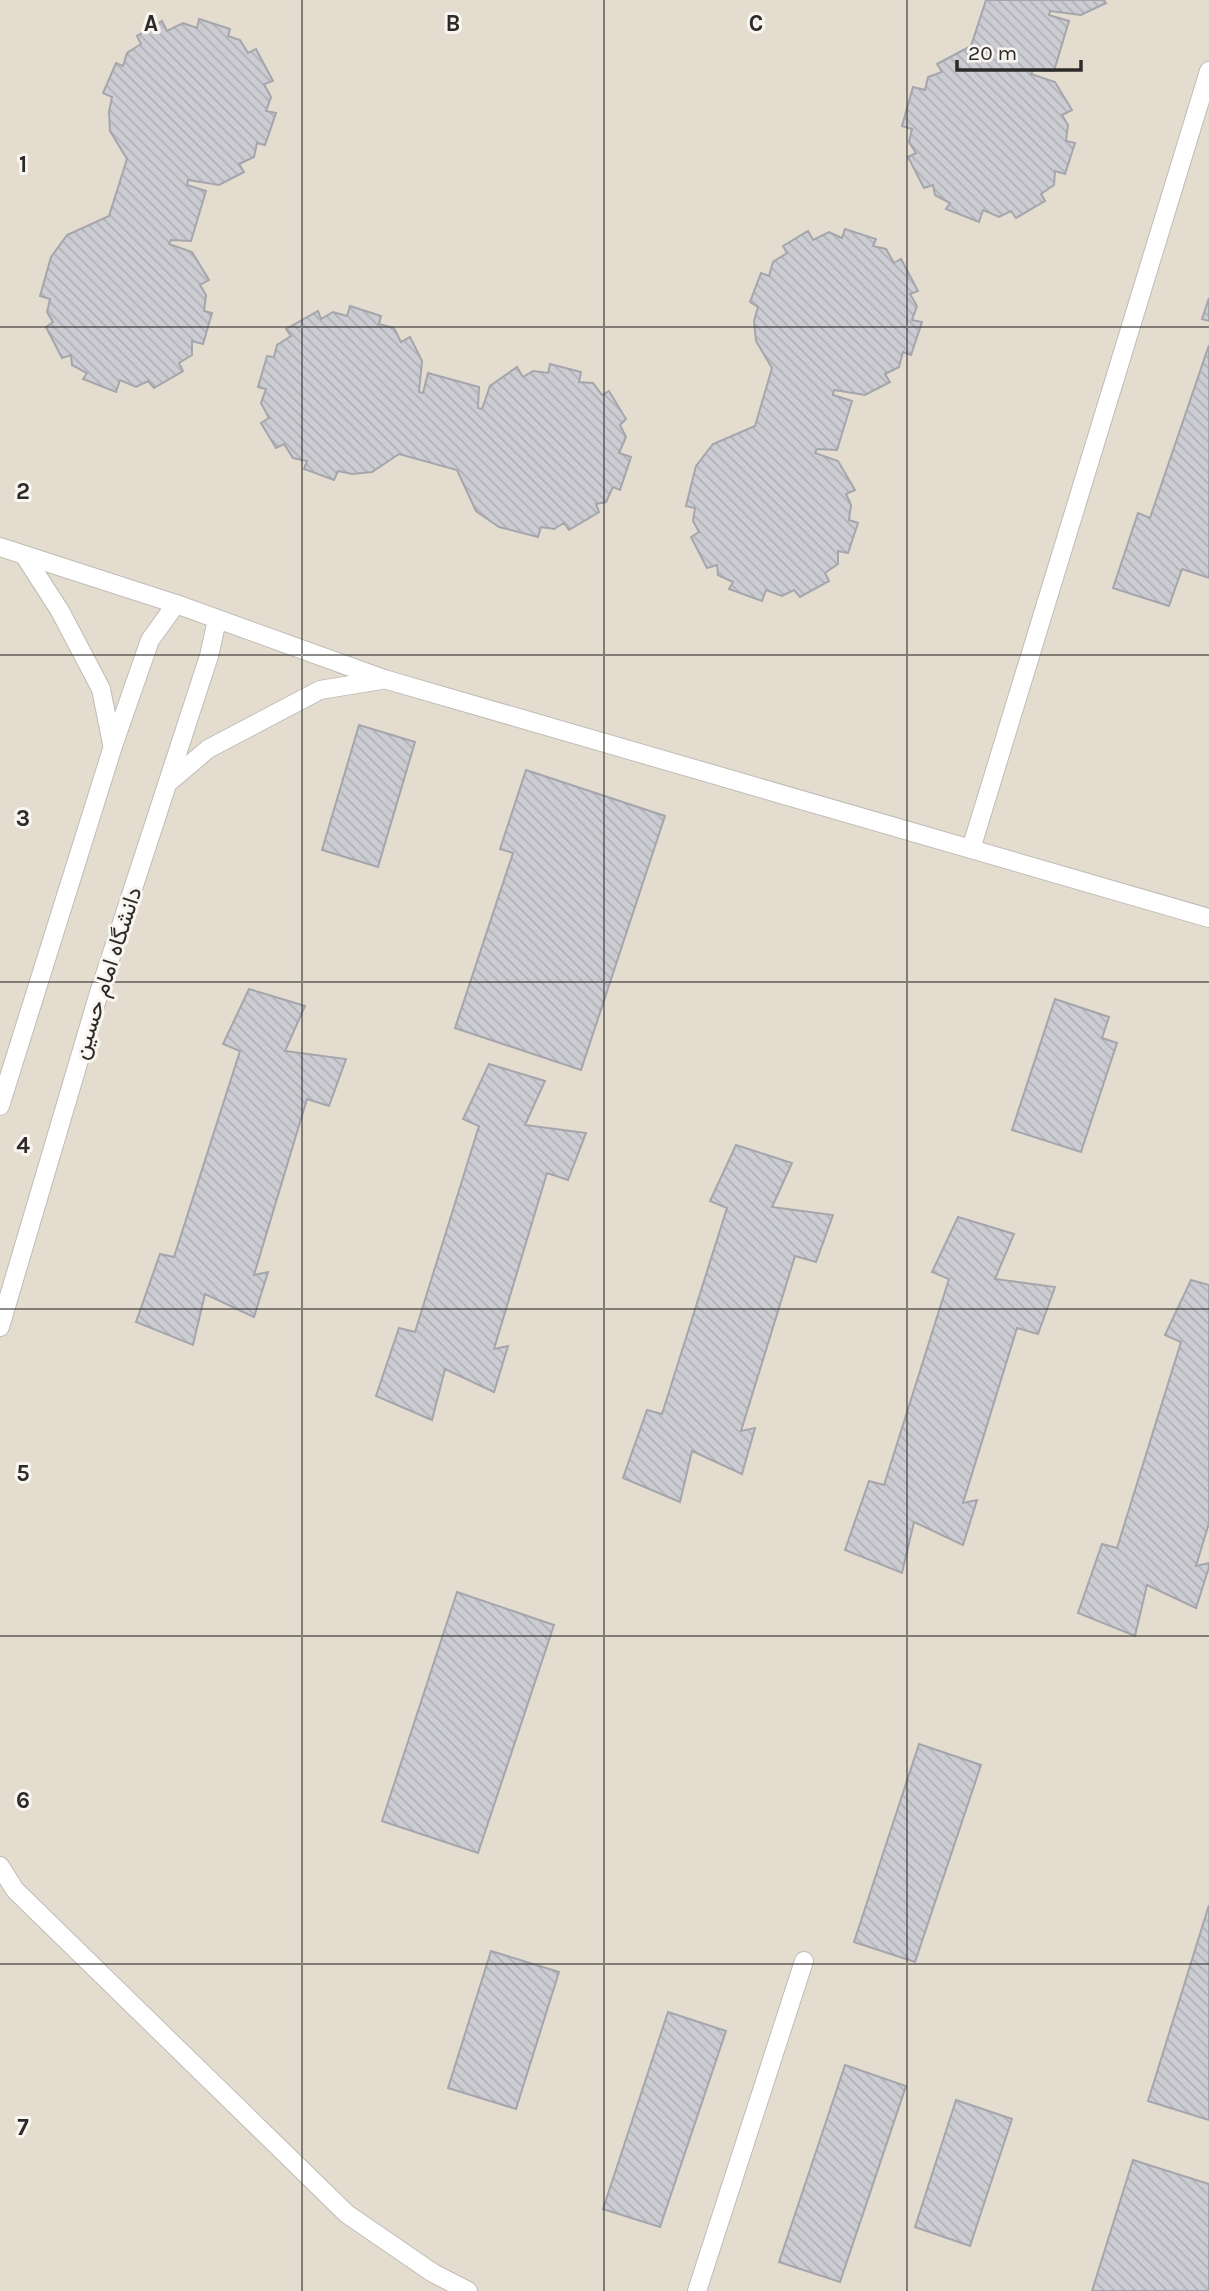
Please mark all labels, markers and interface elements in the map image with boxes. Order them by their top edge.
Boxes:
text: A [144,10,158,37]
text: B [446,10,460,37]
text: C [749,10,763,37]
scale bar [957,28,1081,72]
text: 20 m [968,41,1017,65]
text: 1 [19,151,27,178]
text: 2 [16,478,30,505]
text: 3 [16,805,30,832]
street label: دانشگاه امام حسین [66,883,149,1063]
text: 4 [16,1132,30,1159]
text: 5 [16,1460,30,1487]
text: 6 [16,1787,30,1814]
text: 7 [17,2114,29,2141]

